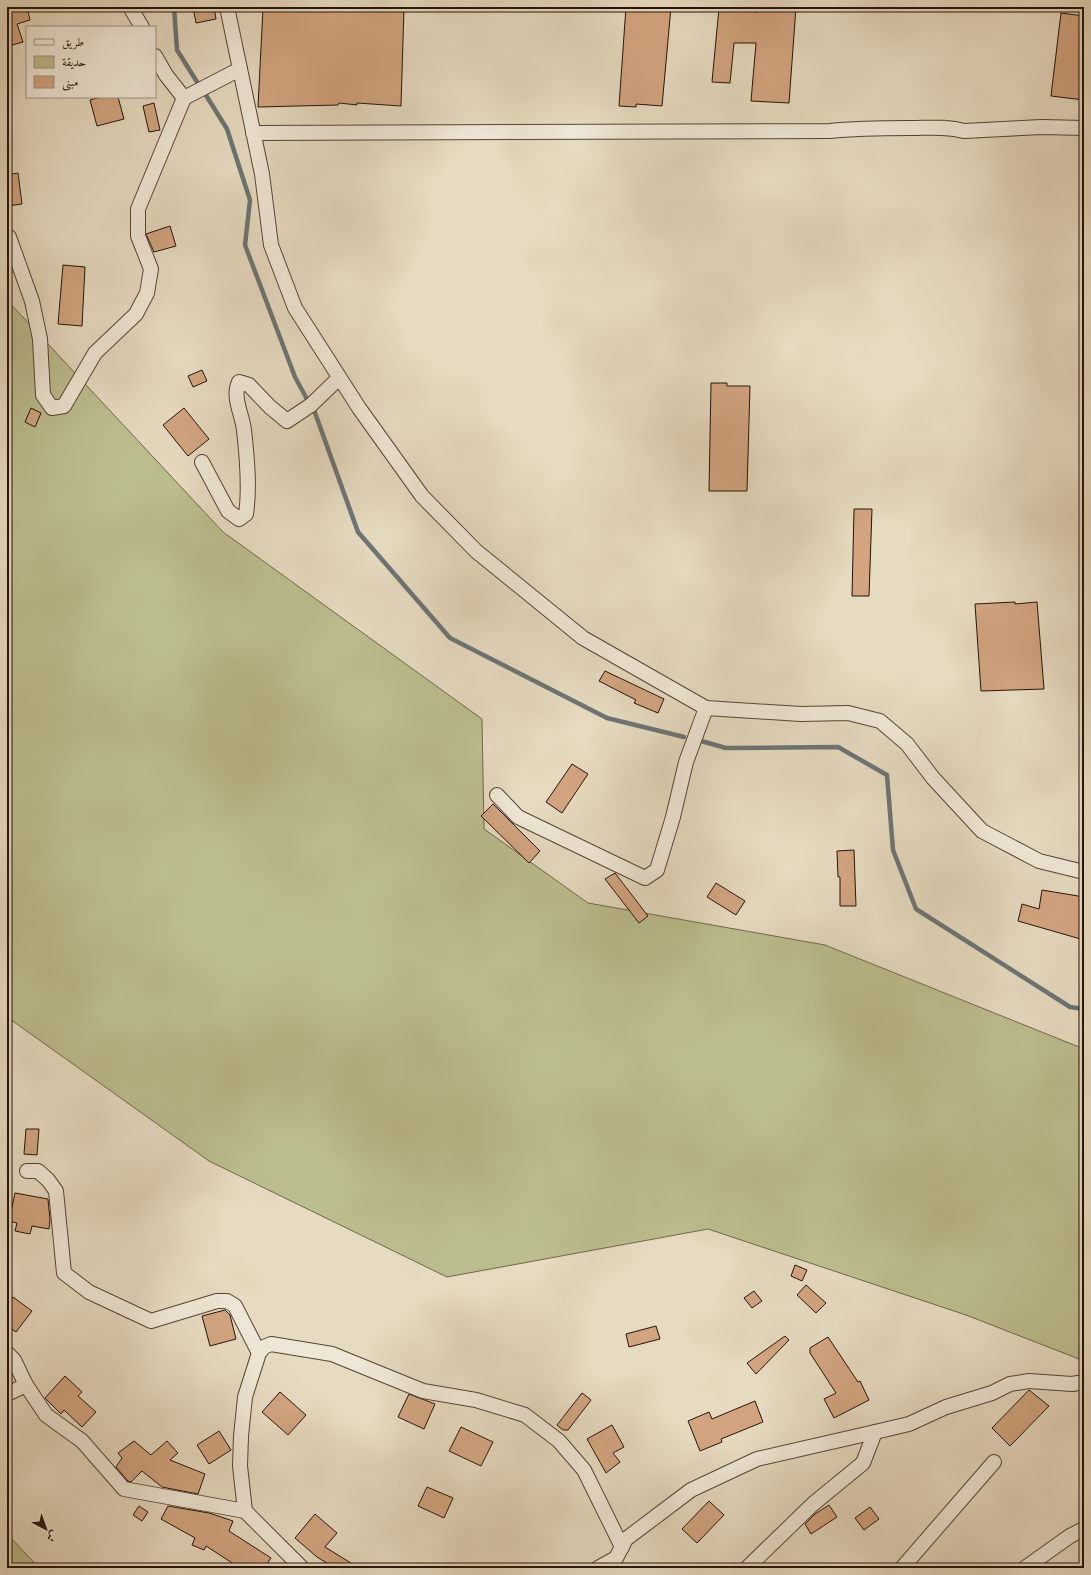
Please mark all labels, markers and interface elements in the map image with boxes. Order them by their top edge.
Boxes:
legend [26,26,156,98]
text: طريق [62,35,84,50]
text: حديقة [62,55,86,70]
text: مبنى [62,75,78,91]
north arrow [26,1509,66,1549]
text: ش [43,1527,61,1545]

